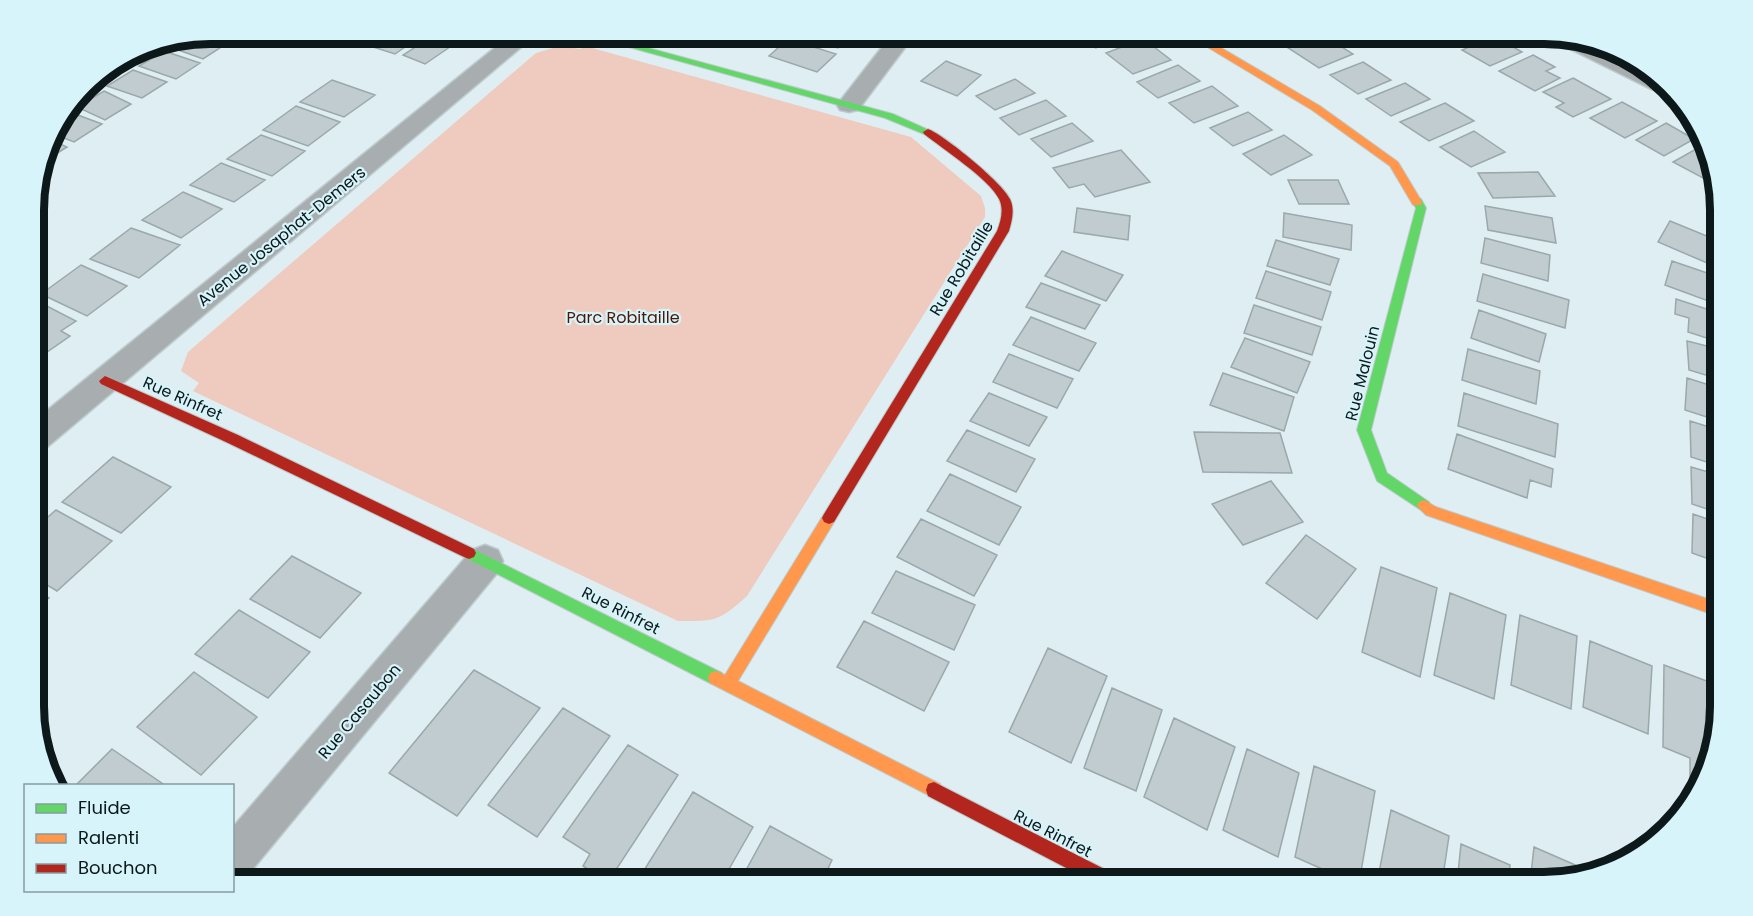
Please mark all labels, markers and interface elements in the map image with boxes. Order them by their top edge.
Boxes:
street label: Avenue Josaphat-Demers [192,161,370,312]
street label: Rue Robitaille [924,216,999,320]
park label: Parc Robitaille [566,306,680,329]
street label: Rue Malouin [1340,323,1385,423]
street label: Rue Rinfret [139,371,226,426]
street label: Rue Rinfret [578,581,664,640]
street label: Rue Casaubon [313,659,406,764]
legend [24,784,234,892]
text: Fluide [78,795,131,820]
street label: Rue Rinfret [1010,804,1096,863]
text: Ralenti [78,825,139,850]
text: Bouchon [78,855,158,880]

